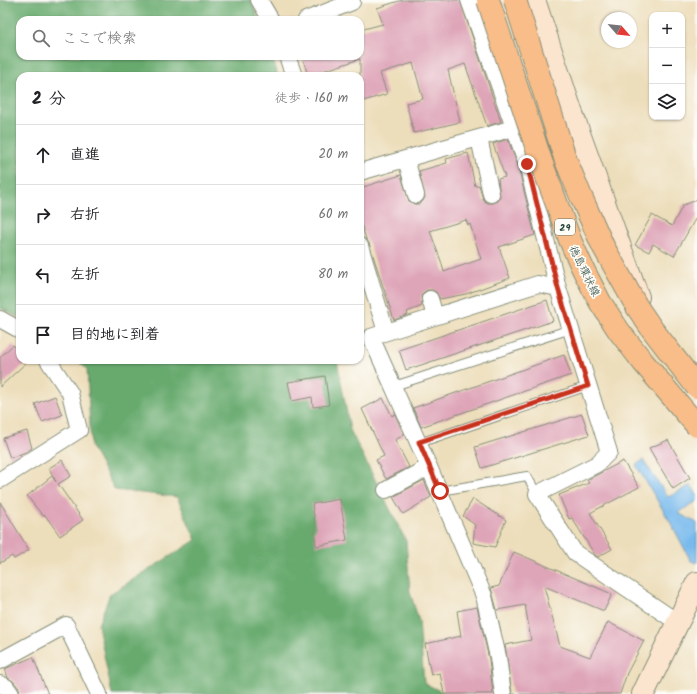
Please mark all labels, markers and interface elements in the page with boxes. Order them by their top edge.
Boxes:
north arrow [601,12,637,48]
map controls [649,12,685,120]
button: + [649,12,685,48]
search box [16,16,364,60]
icon: search [30,27,52,49]
text: ここで検索 [62,27,137,51]
button: − [649,48,685,84]
button: layers [649,84,685,120]
text: 2 分 [32,86,65,113]
text: 徒歩 · 160 m [275,88,348,109]
text: 直進 [70,143,100,167]
icon: ahead [32,144,54,166]
text: 20 m [318,144,348,165]
route end [518,155,536,173]
text: 右折 [70,203,100,227]
icon: right [32,204,54,226]
text: 60 m [319,204,348,225]
road number: 29 [555,219,575,235]
street label: 徳島環状線 [564,243,604,300]
text: 左折 [70,263,100,287]
icon: left [32,264,54,286]
text: 80 m [318,264,348,285]
text: 目的地に到着 [70,323,160,347]
icon: arrive [32,324,54,346]
route start [431,482,449,500]

